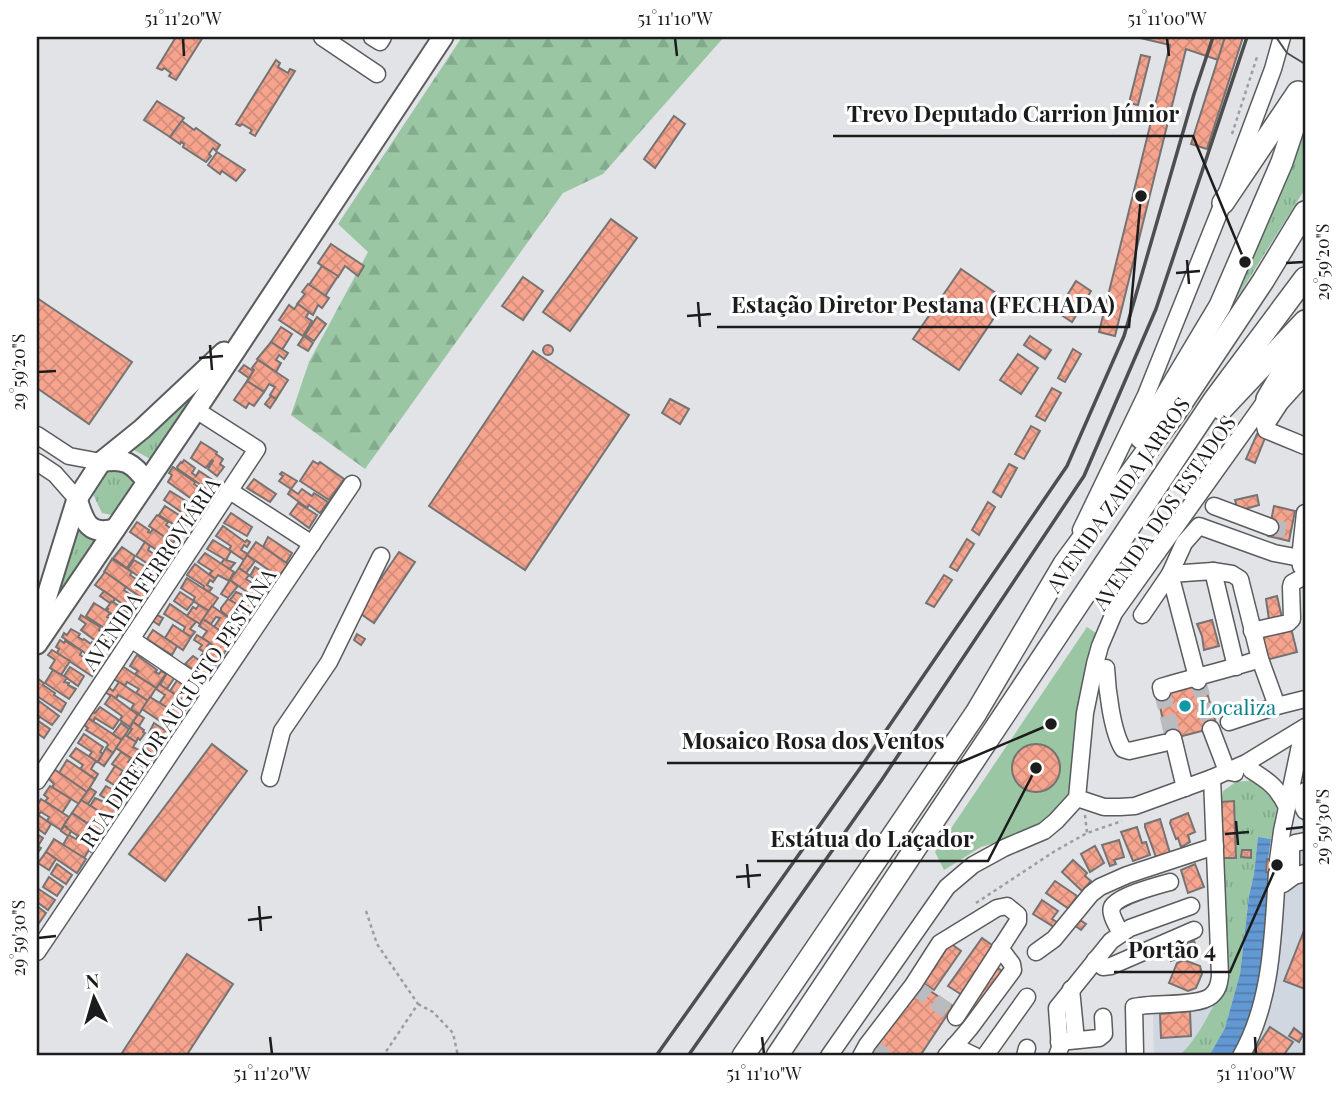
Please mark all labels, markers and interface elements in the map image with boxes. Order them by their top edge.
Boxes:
text: 51°11'20"W [144,6,222,30]
text: 51°11'10"W [637,6,713,30]
text: 51°11'00"W [1127,6,1207,30]
callout: Trevo Deputado Carrion Júnior [833,92,1193,136]
text: Trevo Deputado Carrion Júnior [847,97,1180,128]
text: 29°59'20"S [1310,223,1334,301]
callout: Estação Diretor Pestana (FECHADA) [717,283,1129,327]
text: Estação Diretor Pestana (FECHADA) [731,288,1115,319]
text: 29°59'20"S [6,333,30,411]
street label: AVENIDA ZAIDA JARROS [1038,391,1195,598]
street label: AVENIDA DOS ESTADOS [1084,409,1241,616]
street label: AVENIDA FERROVIÁRIA [74,470,226,676]
street label: RUA DIRETOR AUGUSTO PESTANA [73,561,282,852]
place label: Localiza [1199,692,1277,720]
marker: Localiza [1177,698,1193,714]
callout: Mosaico Rosa dos Ventos [667,719,959,763]
text: Mosaico Rosa dos Ventos [681,724,945,755]
text: 29°59'30"S [1310,789,1334,865]
callout: Estátua do Laçador [757,817,988,861]
text: Estátua do Laçador [770,822,974,853]
text: 29°59'30"S [6,900,30,976]
callout: Portão 4 [1114,928,1230,972]
text: Portão 4 [1128,933,1216,964]
north arrow [60,964,130,1034]
text: N [84,966,101,994]
text: 51°11'20"W [233,1061,311,1085]
text: 51°11'10"W [726,1061,802,1085]
text: 51°11'00"W [1216,1061,1296,1085]

